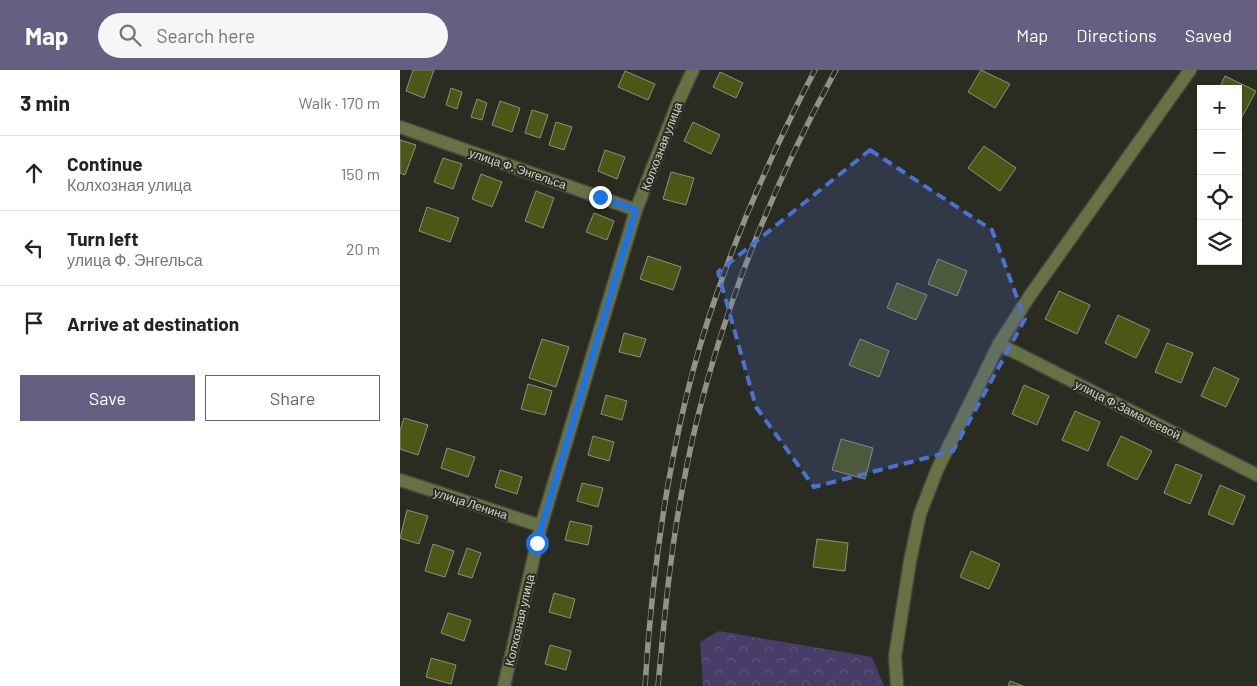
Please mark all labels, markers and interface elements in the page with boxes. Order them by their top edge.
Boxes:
search box [98,13,448,58]
text: Map [25,21,68,50]
icon: search [116,21,144,49]
text: Search here [156,24,255,47]
text: Map [1016,24,1048,46]
text: Directions [1076,24,1157,46]
text: Saved [1185,24,1232,46]
map controls [1197,85,1242,265]
button: + [1197,85,1242,130]
text: 3 min [20,90,70,115]
text: Walk · 170 m [298,93,380,112]
street label: Колхозная улица [638,100,685,193]
button: − [1197,130,1242,175]
street label: улица Ф. Энгельса [467,145,569,192]
text: Continue [67,152,143,175]
icon: ahead [20,159,48,187]
text: 150 m [341,164,380,183]
text: Колхозная улица [67,175,192,194]
button: locate [1197,175,1242,220]
route end [589,186,612,209]
button: layers [1197,220,1242,265]
text: Turn left [67,227,138,250]
icon: left [20,234,48,262]
text: 20 m [346,239,380,258]
text: улица Ф. Энгельса [67,250,203,269]
icon: arrive [20,309,48,337]
text: Arrive at destination [67,312,239,335]
button: Save [20,375,195,421]
button: Share [205,375,380,421]
street label: улица Ф.Замалеевой [1072,376,1183,443]
street label: улица Ленина [432,485,510,523]
route start [526,532,549,555]
street label: Колхозная улица [502,573,537,667]

